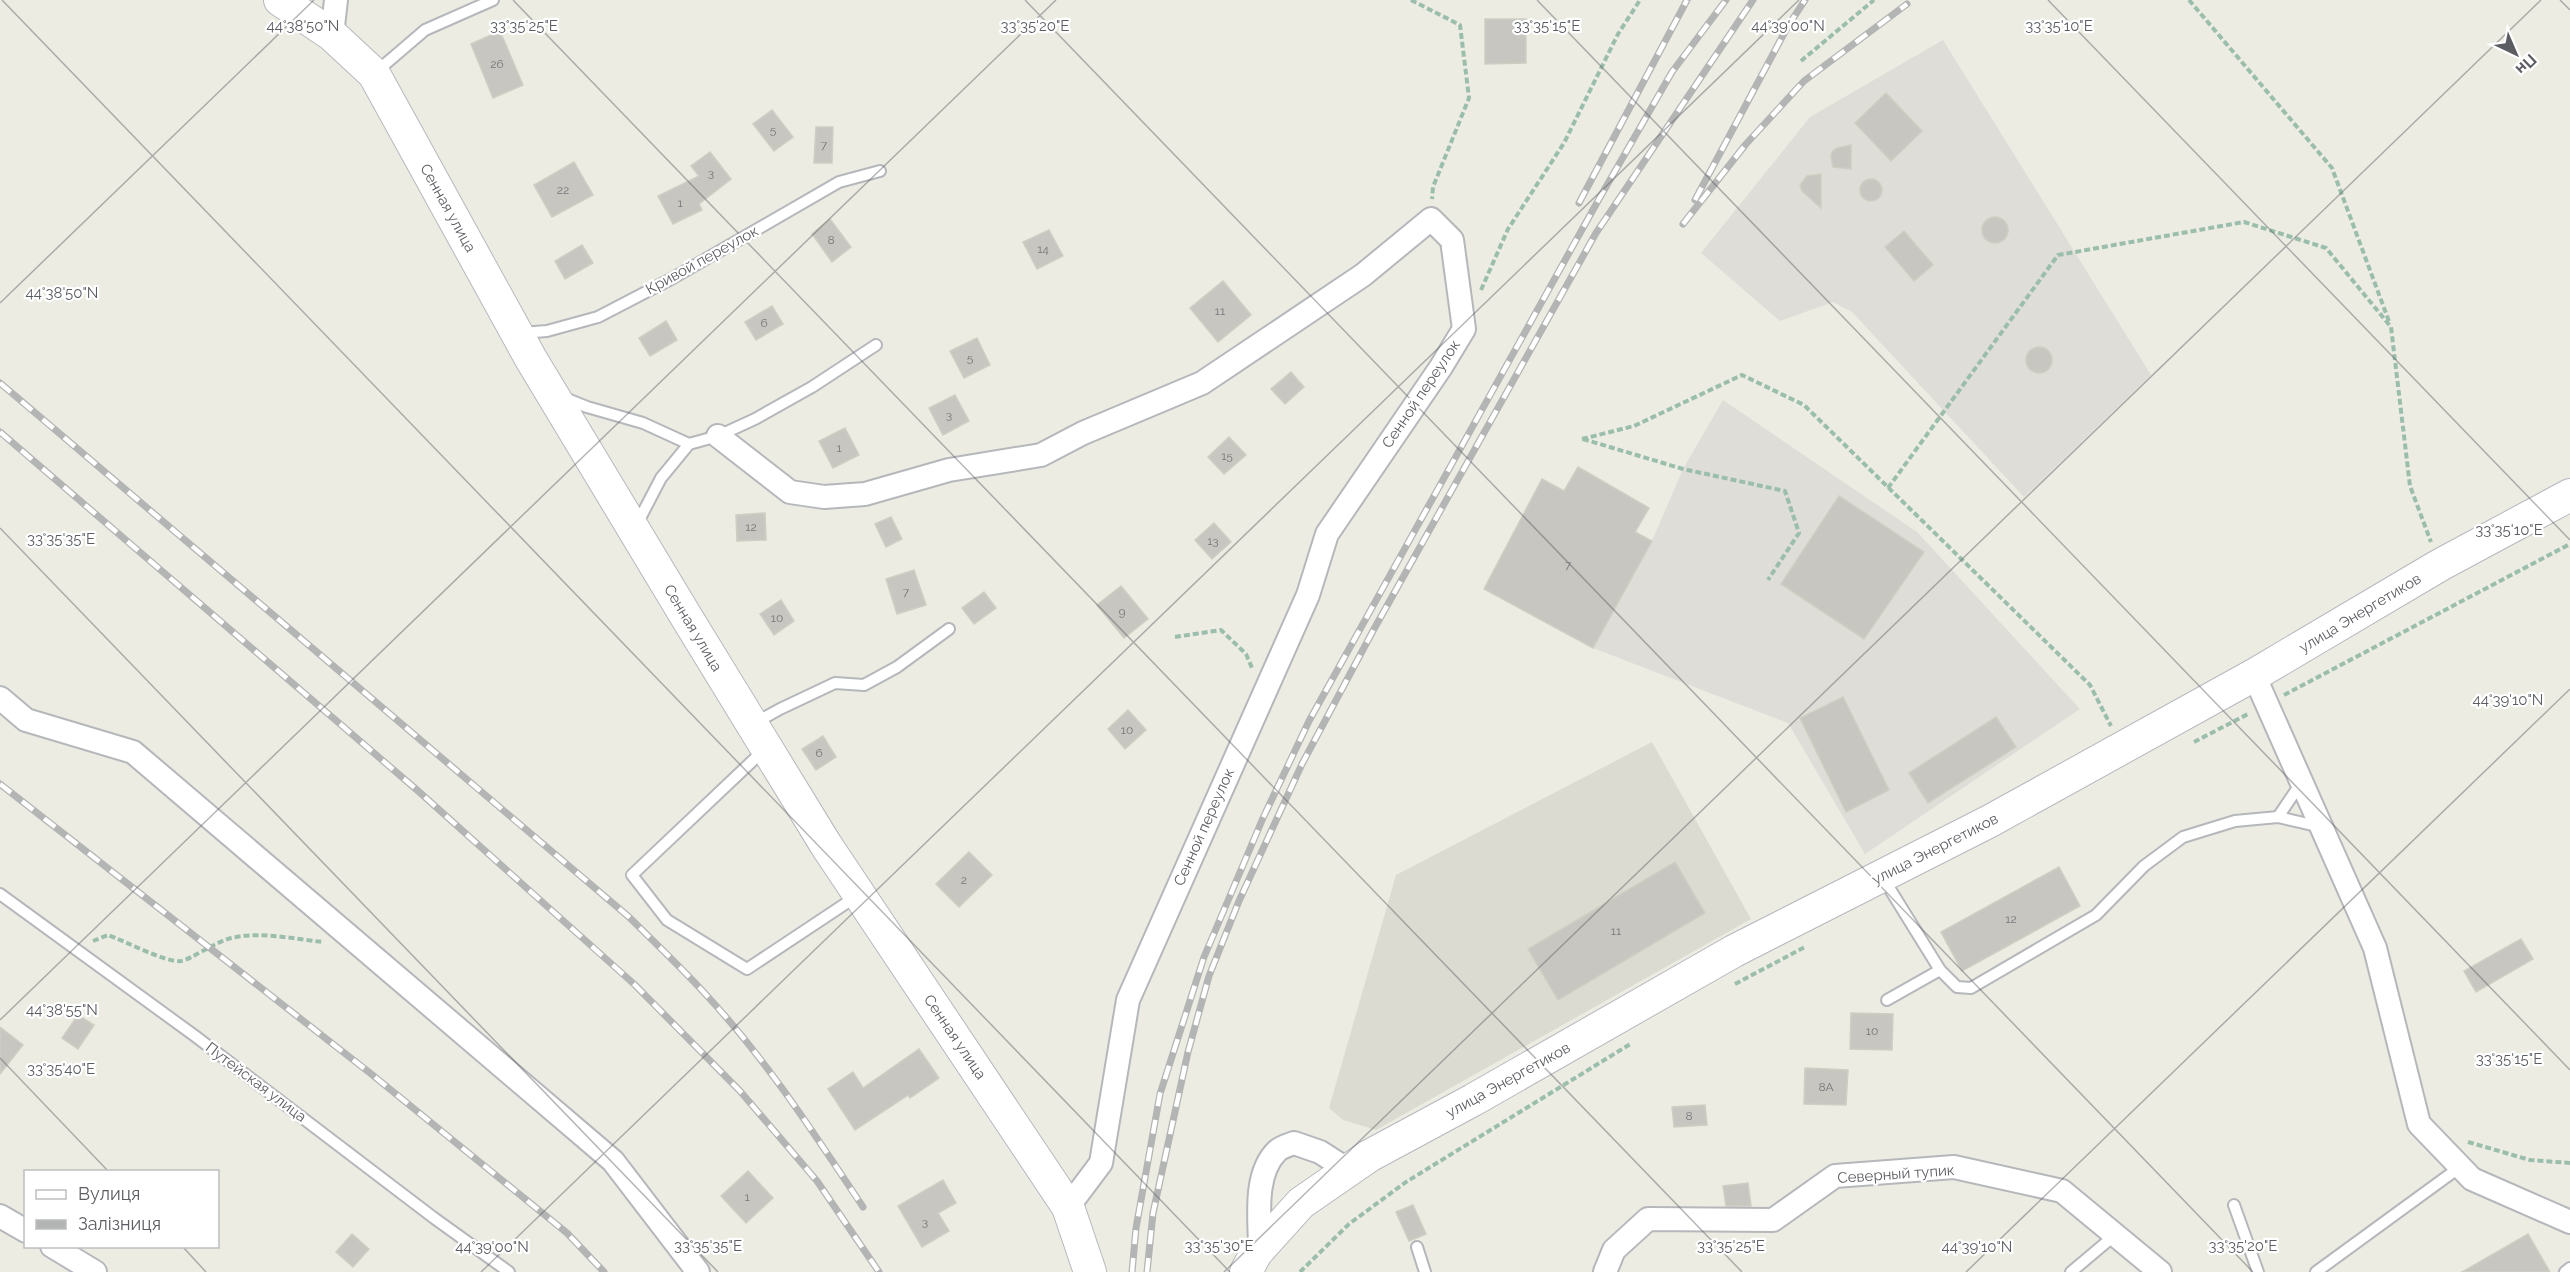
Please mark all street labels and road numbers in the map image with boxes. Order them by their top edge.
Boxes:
street label: Сенная улица [416,161,480,255]
street label: Кривой переулок [643,222,762,298]
street label: Сенной переулок [1378,336,1464,452]
street label: улица Энергетиков [2296,569,2424,657]
street label: Сенная улица [660,581,726,675]
street label: Сенной переулок [1170,765,1238,889]
street label: улица Энергетиков [1869,809,2001,889]
street label: Сенная улица [920,991,990,1083]
street label: Путейская улица [202,1038,310,1126]
street label: улица Энергетиков [1443,1038,1573,1122]
street label: Северный тупик [1837,1161,1955,1187]

